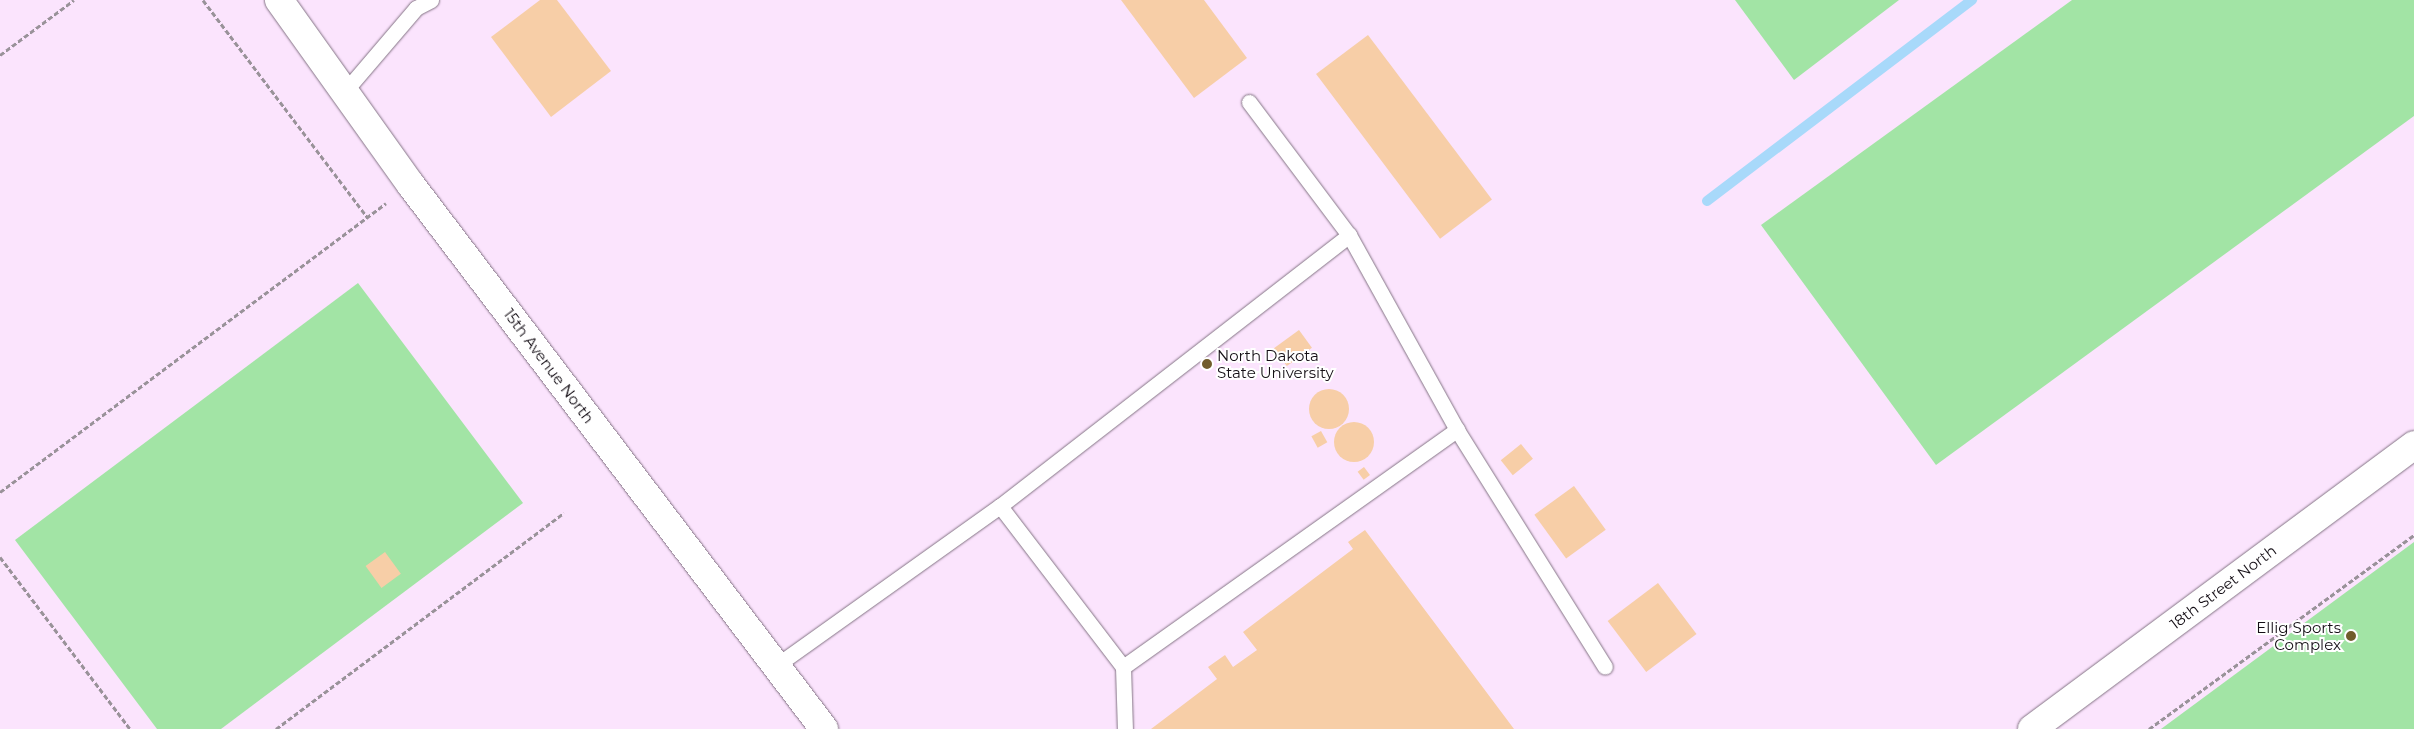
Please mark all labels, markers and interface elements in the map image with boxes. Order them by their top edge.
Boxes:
street label: 15th Avenue North [500,305,598,427]
place label: North Dakota State University [1217,346,1334,381]
marker: North Dakota State University [1201,358,1213,370]
street label: 18th Street North [2166,541,2280,633]
place label: Ellig Sports Complex [2256,618,2341,653]
marker: Ellig Sports Complex [2345,630,2357,642]

